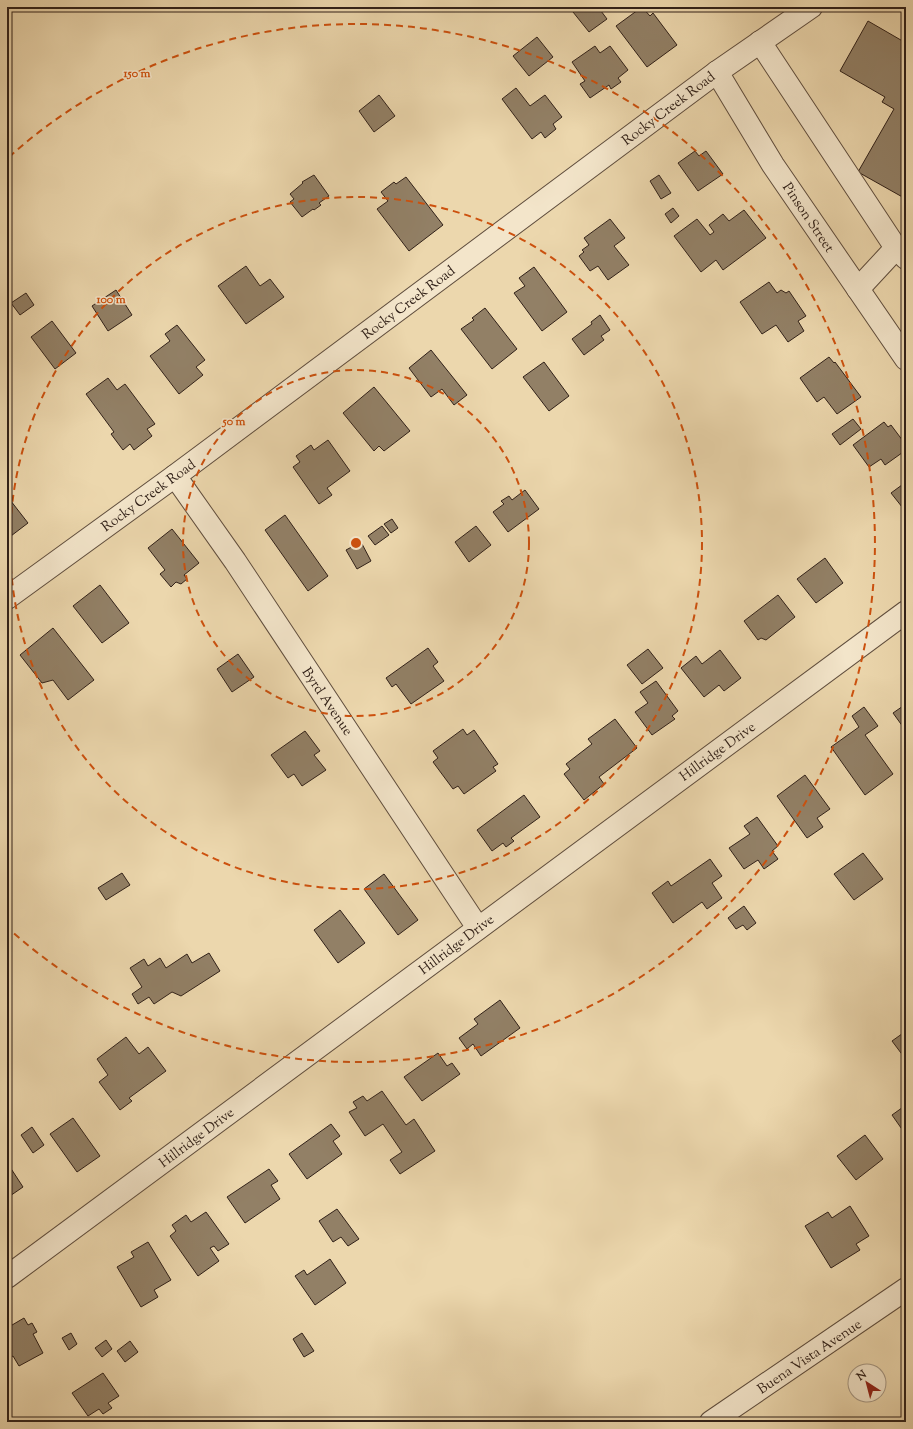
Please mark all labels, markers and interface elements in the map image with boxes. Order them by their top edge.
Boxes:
text: 150 m [122,65,151,83]
street label: Rocky Creek Road [618,68,720,151]
street label: Pinson Street [777,179,838,257]
street label: Rocky Creek Road [358,262,460,345]
text: 100 m [95,291,126,309]
text: 50 m [222,413,246,431]
street label: Rocky Creek Road [98,455,201,538]
centre of rings [349,536,363,550]
street label: Byrd Avenue [296,664,357,740]
street label: Hillridge Drive [676,718,760,787]
street label: Hillridge Drive [415,911,499,981]
street label: Hillridge Drive [155,1104,239,1174]
street label: Buena Vista Avenue [754,1315,866,1400]
north arrow [847,1363,887,1403]
text: N [853,1367,870,1385]

